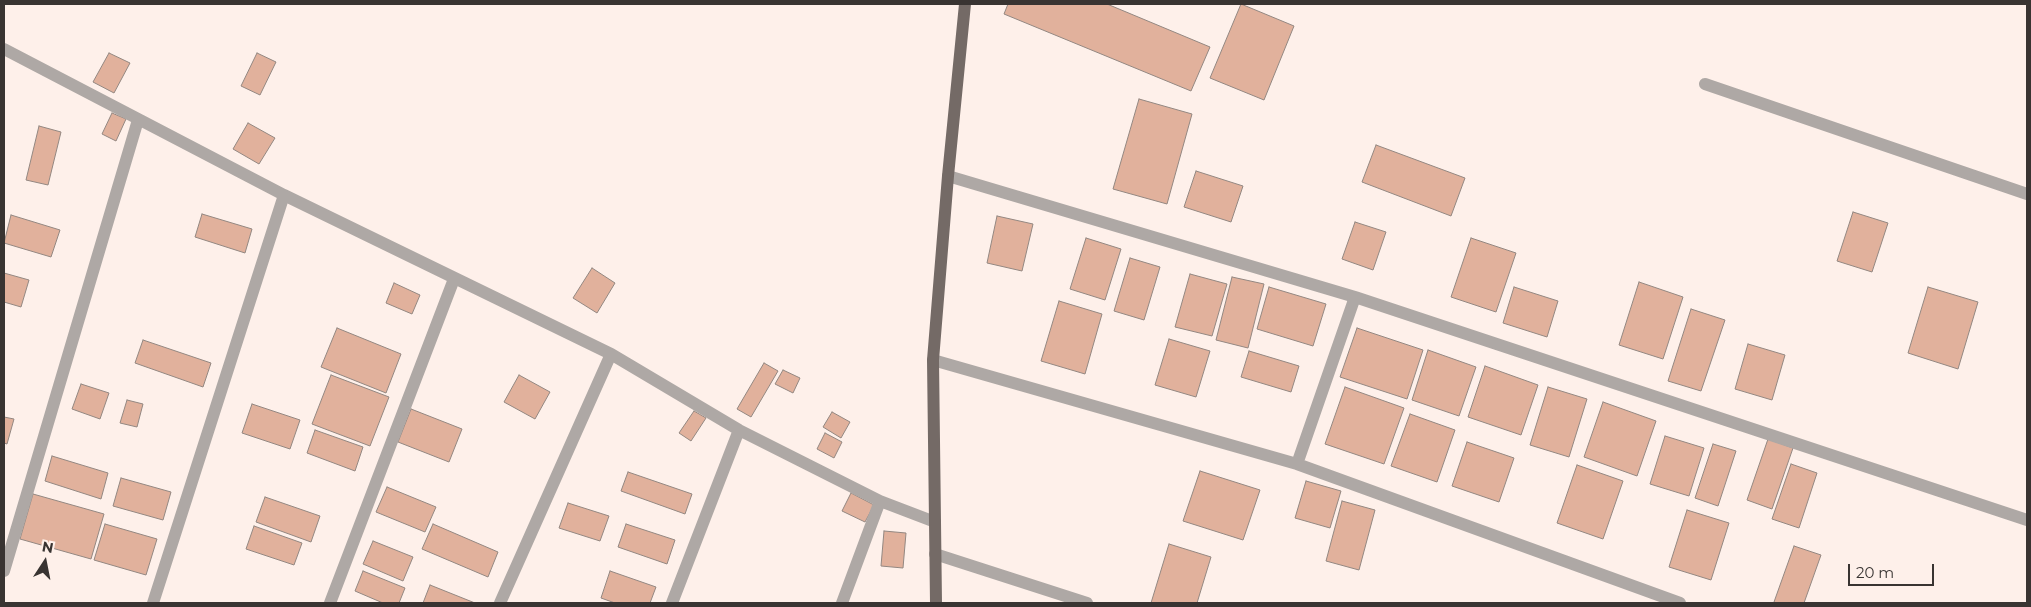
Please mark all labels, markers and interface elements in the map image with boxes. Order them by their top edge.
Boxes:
north arrow [20,537,70,587]
text: N [41,537,55,557]
scale bar [1851,554,1937,586]
text: 20 m [1856,563,1894,582]

